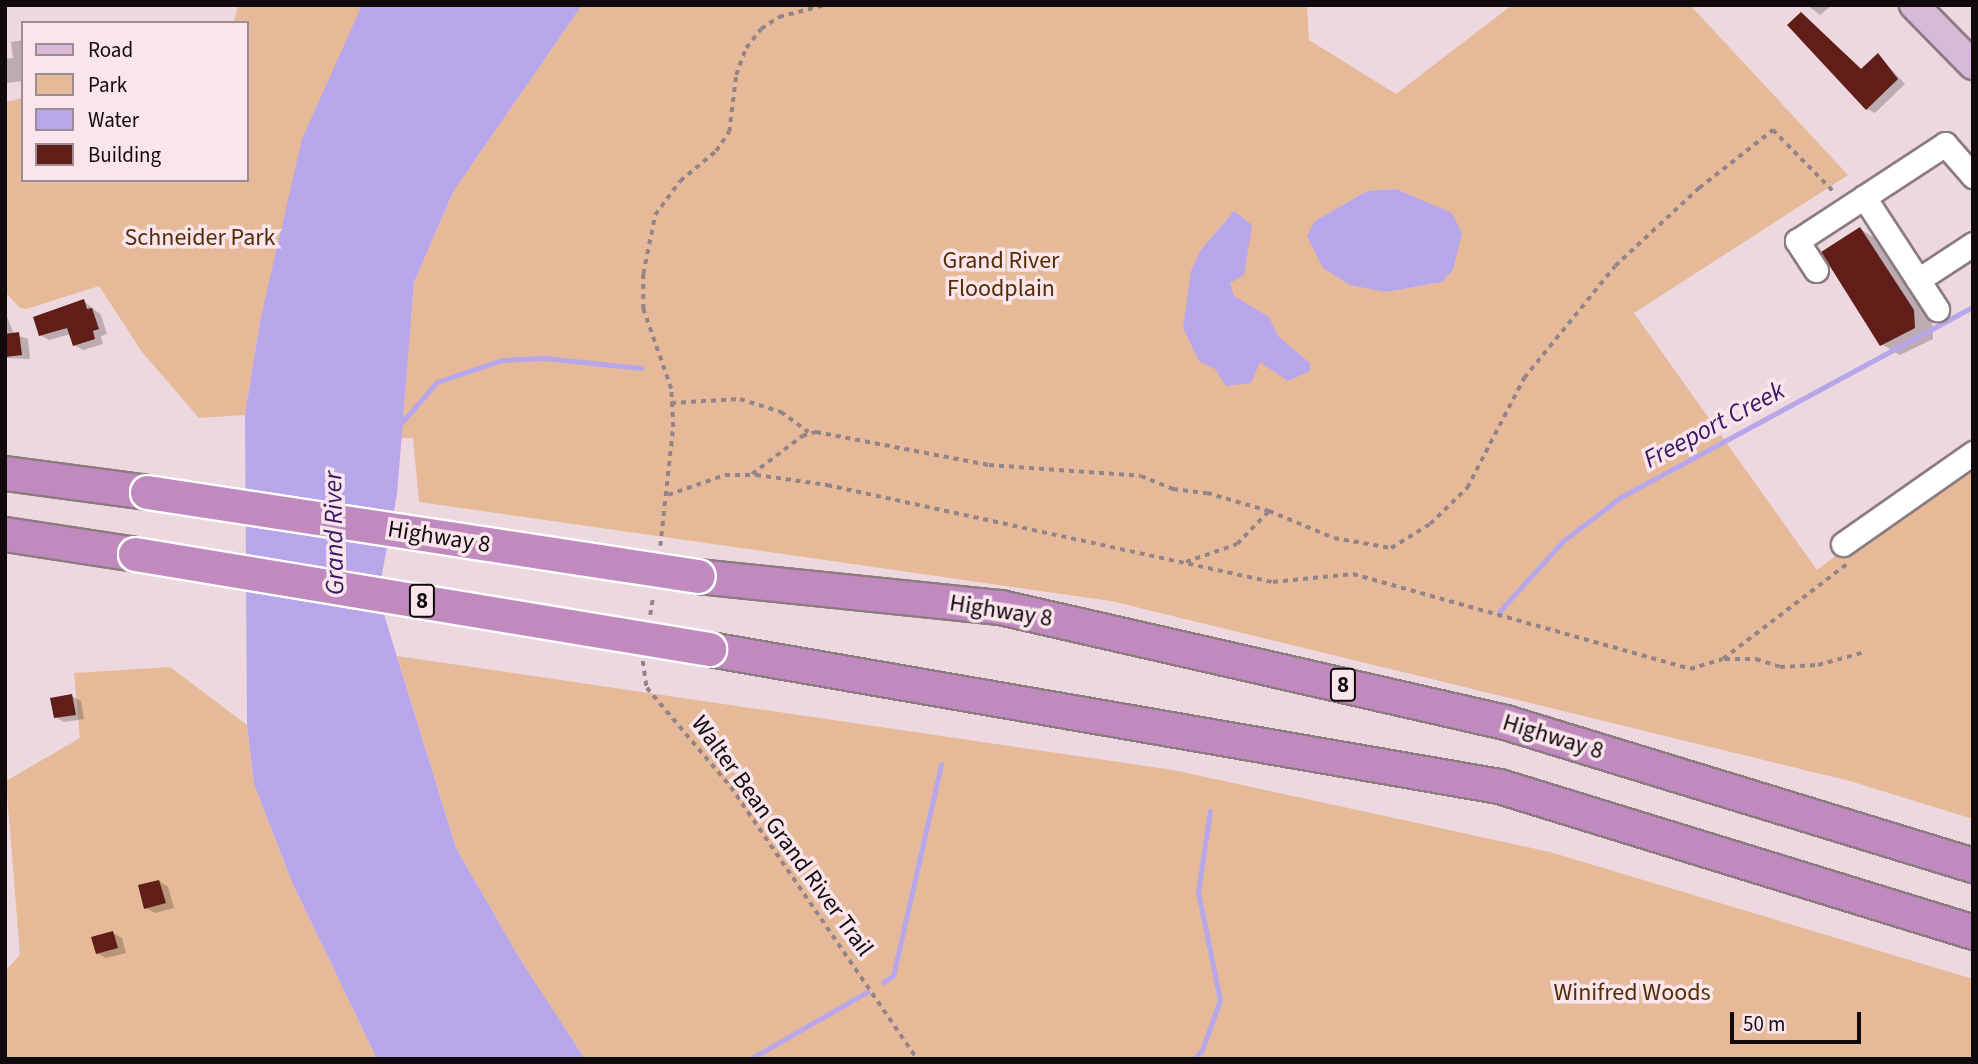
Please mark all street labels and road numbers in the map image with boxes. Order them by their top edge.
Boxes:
street label: Highway 8 [386,515,492,559]
road number: 8 [408,582,436,621]
street label: Highway 8 [948,589,1054,633]
road number: 8 [1329,666,1357,705]
street label: Highway 8 [1499,708,1607,766]
street label: Walter Bean Grand River Trail [685,710,879,962]

